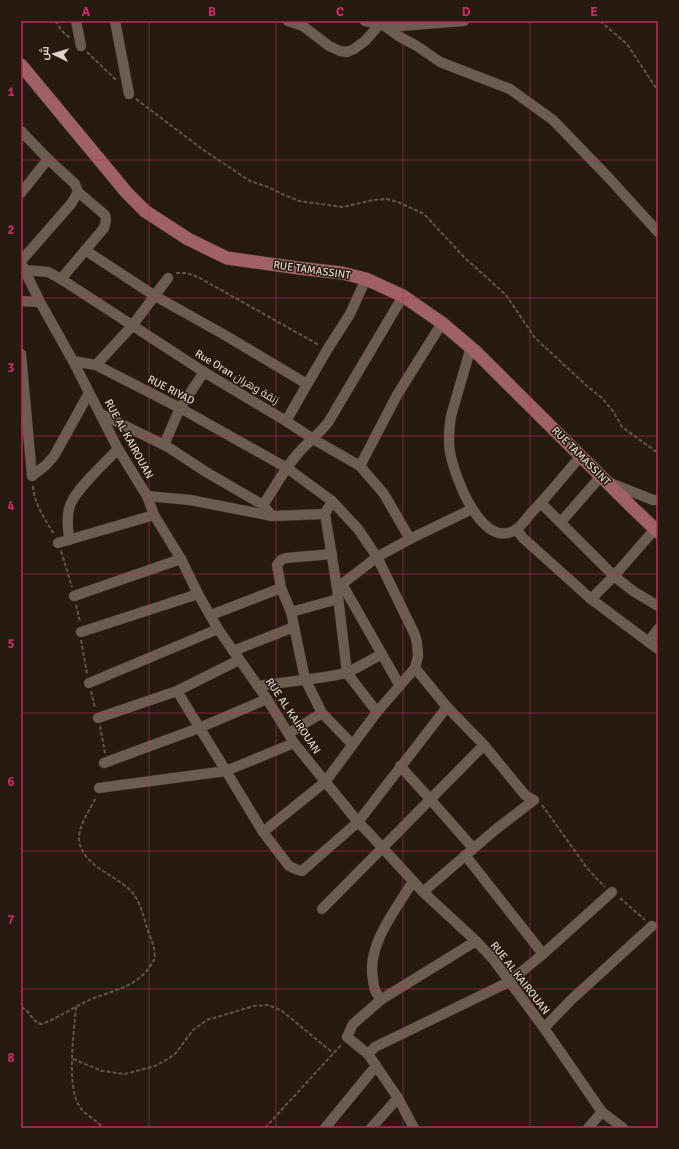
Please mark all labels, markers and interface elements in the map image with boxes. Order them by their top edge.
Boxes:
text: A [82,4,91,20]
text: B [208,4,216,20]
text: C [336,4,344,20]
text: D [462,4,471,20]
text: E [590,4,598,20]
north arrow [34,34,74,74]
text: ش [37,46,52,61]
text: 1 [7,84,15,100]
text: 2 [7,222,15,238]
street label: RUE TAMASSINT [273,258,352,282]
street label: Rue Oran زنقة وهران [193,347,281,407]
text: 3 [7,360,15,376]
street label: RUE RIYAD [145,373,197,407]
street label: RUE AL KAIROUAN [102,397,156,481]
street label: RUE TAMASSINT [549,424,614,489]
text: 4 [7,498,15,514]
text: 5 [7,636,15,652]
street label: RUE AL KAIROUAN [263,676,323,756]
text: 6 [7,774,15,790]
text: 7 [7,912,15,928]
street label: RUE AL KAIROUAN [488,939,552,1017]
text: 8 [7,1050,15,1066]

